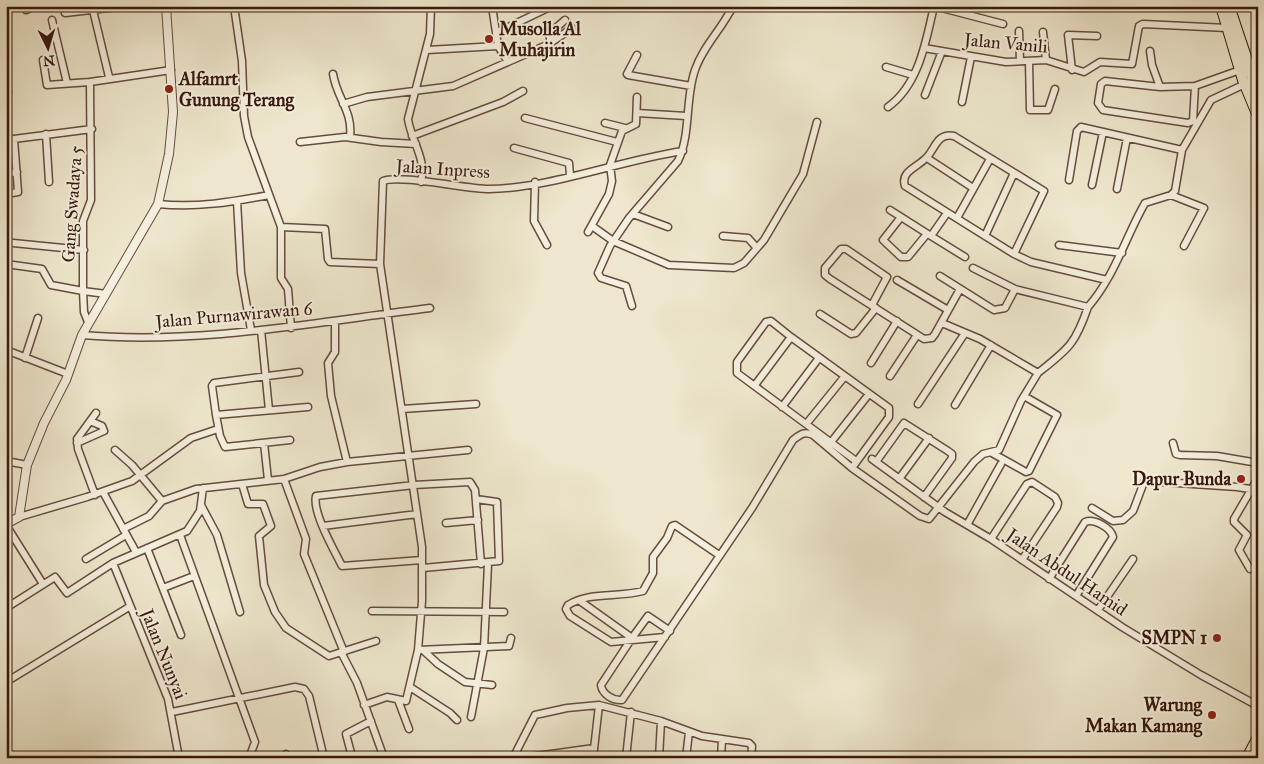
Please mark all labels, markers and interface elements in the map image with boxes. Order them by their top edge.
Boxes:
place label: Musolla Al Muhajirin [499,18,582,62]
north arrow [22,22,72,72]
street label: Jalan Vanili [961,28,1049,59]
marker: Musolla Al Muhajirin [483,33,495,45]
text: N [42,51,56,69]
place label: Alfamrt Gunung Terang [178,68,294,112]
marker: Alfamrt Gunung Terang [163,83,175,95]
street label: Gang Swadaya 5 [57,144,88,263]
street label: Jalan Inpress [393,155,491,184]
street label: Jalan Purnawirawan 6 [153,297,314,334]
place label: Dapur Bunda [1132,468,1231,491]
marker: Dapur Bunda [1235,473,1247,485]
street label: Jalan Abdul Hamid [1000,522,1132,621]
street label: Jalan Nunyai [134,604,192,703]
place label: SMPN 1 [1142,627,1207,649]
marker: SMPN 1 [1211,632,1223,644]
place label: Warung Makan Kamang [1085,694,1203,738]
marker: Warung Makan Kamang [1206,709,1218,721]

